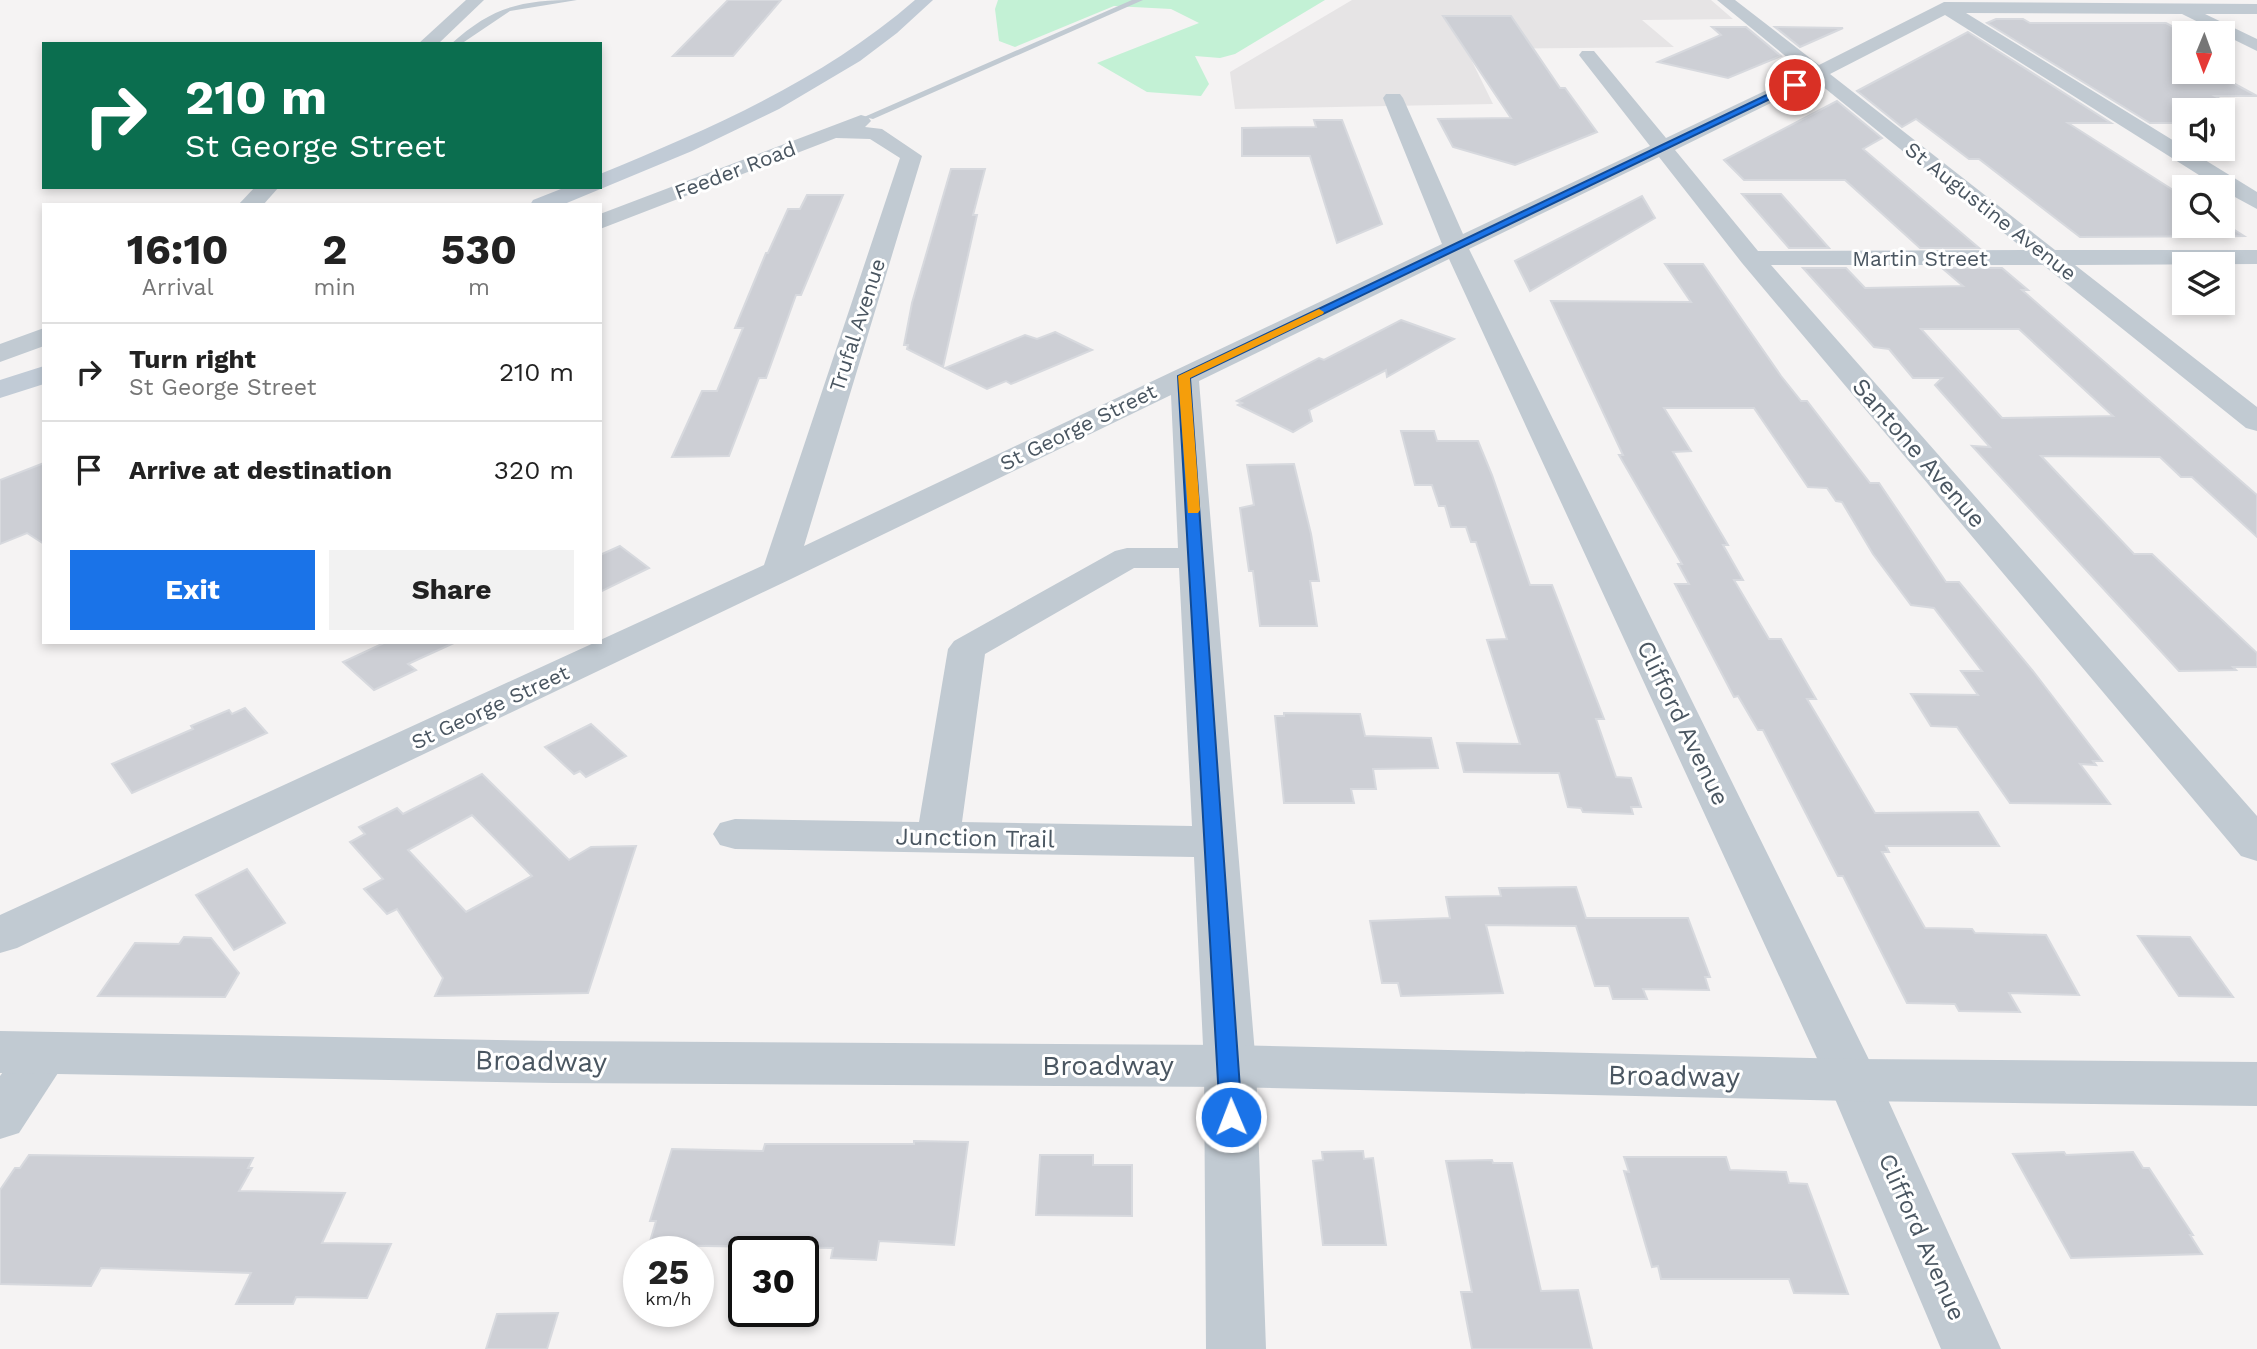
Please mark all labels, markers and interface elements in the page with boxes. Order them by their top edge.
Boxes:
north arrow [2172,21,2235,84]
map controls [2172,21,2235,315]
pin [1765,55,1825,115]
icon: arrive [1776,66,1814,104]
text: 210 m [185,68,327,126]
icon: right [70,70,161,161]
button: sound [2172,98,2235,161]
text: St George Street [185,127,446,165]
street label: Feeder Road [671,135,799,205]
street label: St Augustine Avenue [1900,136,2082,286]
button: search [2172,175,2235,238]
text: 16:10 [127,225,229,274]
text: 2 [322,225,347,274]
text: 530 [441,225,517,274]
street label: Martin Street [1852,246,1988,271]
button: layers [2172,252,2235,315]
street label: Trufal Avenue [824,255,890,395]
text: Arrival [142,274,214,301]
text: min [314,274,356,301]
text: m [468,274,490,301]
text: Turn right [129,344,256,374]
icon: right [70,353,108,391]
text: 210 m [499,357,574,387]
street label: Santone Avenue [1847,373,1991,533]
text: St George Street [129,374,316,401]
street label: St George Street [996,378,1161,476]
icon: arrive [70,451,108,489]
text: Arrive at destination [129,455,392,485]
text: 320 m [494,455,574,485]
button: Exit [70,550,315,630]
button: Share [329,550,574,630]
street label: Clifford Avenue [1631,636,1735,810]
street label: St George Street [407,659,573,754]
street label: Junction Trail [895,823,1056,853]
street label: Broadway [475,1043,608,1079]
street label: Broadway [1042,1049,1175,1082]
street label: Broadway [1608,1058,1741,1094]
position arrow [1194,1080,1268,1154]
street label: Clifford Avenue [1873,1149,1971,1325]
speed limit sign: 30 [728,1236,819,1327]
text: 25 [648,1251,689,1293]
text: km/h [645,1288,692,1309]

